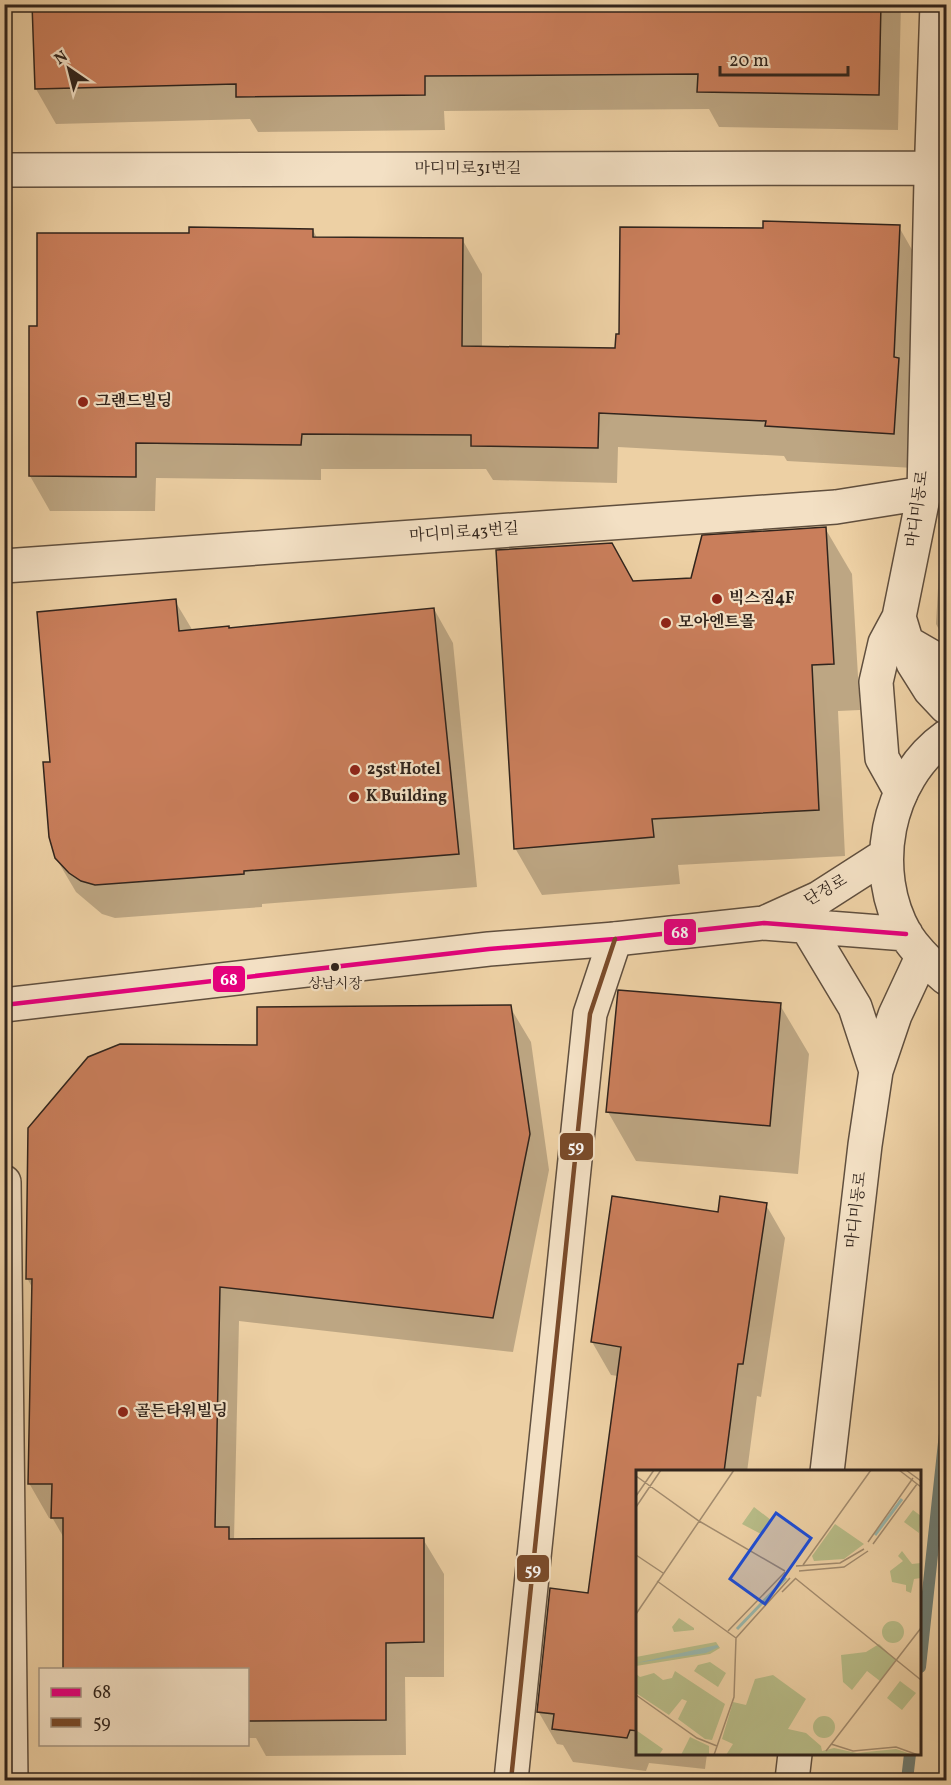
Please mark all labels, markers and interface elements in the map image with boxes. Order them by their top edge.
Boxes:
north arrow [39,39,99,99]
scale bar [720,39,848,77]
text: N [50,46,73,71]
text: 20 m [729,49,769,74]
street label: 마디미로31번길 [414,158,522,180]
place label: 그랜드빌딩 [95,391,172,413]
marker: 그랜드빌딩 [76,395,90,409]
street label: 마디미동로 [902,469,934,549]
street label: 마디미로43번길 [408,518,520,548]
place label: 빅스짐4F [729,588,795,610]
marker: 빅스짐4F [710,592,724,606]
place label: 모아엔트몰 [678,612,756,634]
marker: 모아엔트몰 [659,616,673,630]
place label: 25st Hotel [367,759,441,781]
marker: 25st Hotel [348,763,362,777]
place label: K Building [366,786,447,808]
marker: K Building [347,790,361,804]
street label: 단정로 [800,870,852,912]
line badge: 68 [663,918,697,946]
text: 68 [671,923,689,945]
marker: 상남시장 [329,961,341,973]
line badge: 68 [212,965,246,993]
text: 68 [220,970,238,992]
place label: 상남시장 [308,975,363,994]
line badge: 59 [559,1132,594,1161]
text: 59 [568,1137,584,1159]
street label: 마디미동로 [841,1170,873,1250]
place label: 골든타워빌딩 [135,1401,228,1423]
marker: 골든타워빌딩 [116,1405,130,1419]
inset map [636,1470,921,1755]
line badge: 59 [516,1554,550,1583]
text: 59 [525,1560,541,1582]
legend [39,1668,249,1746]
text: 68 [93,1681,111,1706]
text: 59 [93,1711,111,1736]

